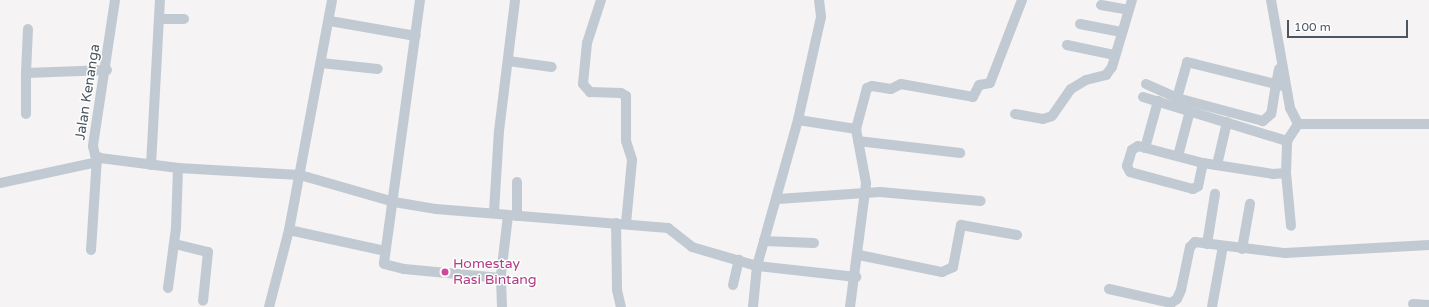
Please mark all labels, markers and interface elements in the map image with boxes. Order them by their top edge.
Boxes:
scale bar [1289,12,1410,38]
text: 100 m [1294,20,1331,34]
street label: Jalan Kenanga [72,43,104,141]
place label: Homestay Rasi Bintang [453,256,537,288]
marker: Homestay Rasi Bintang [440,267,450,277]

